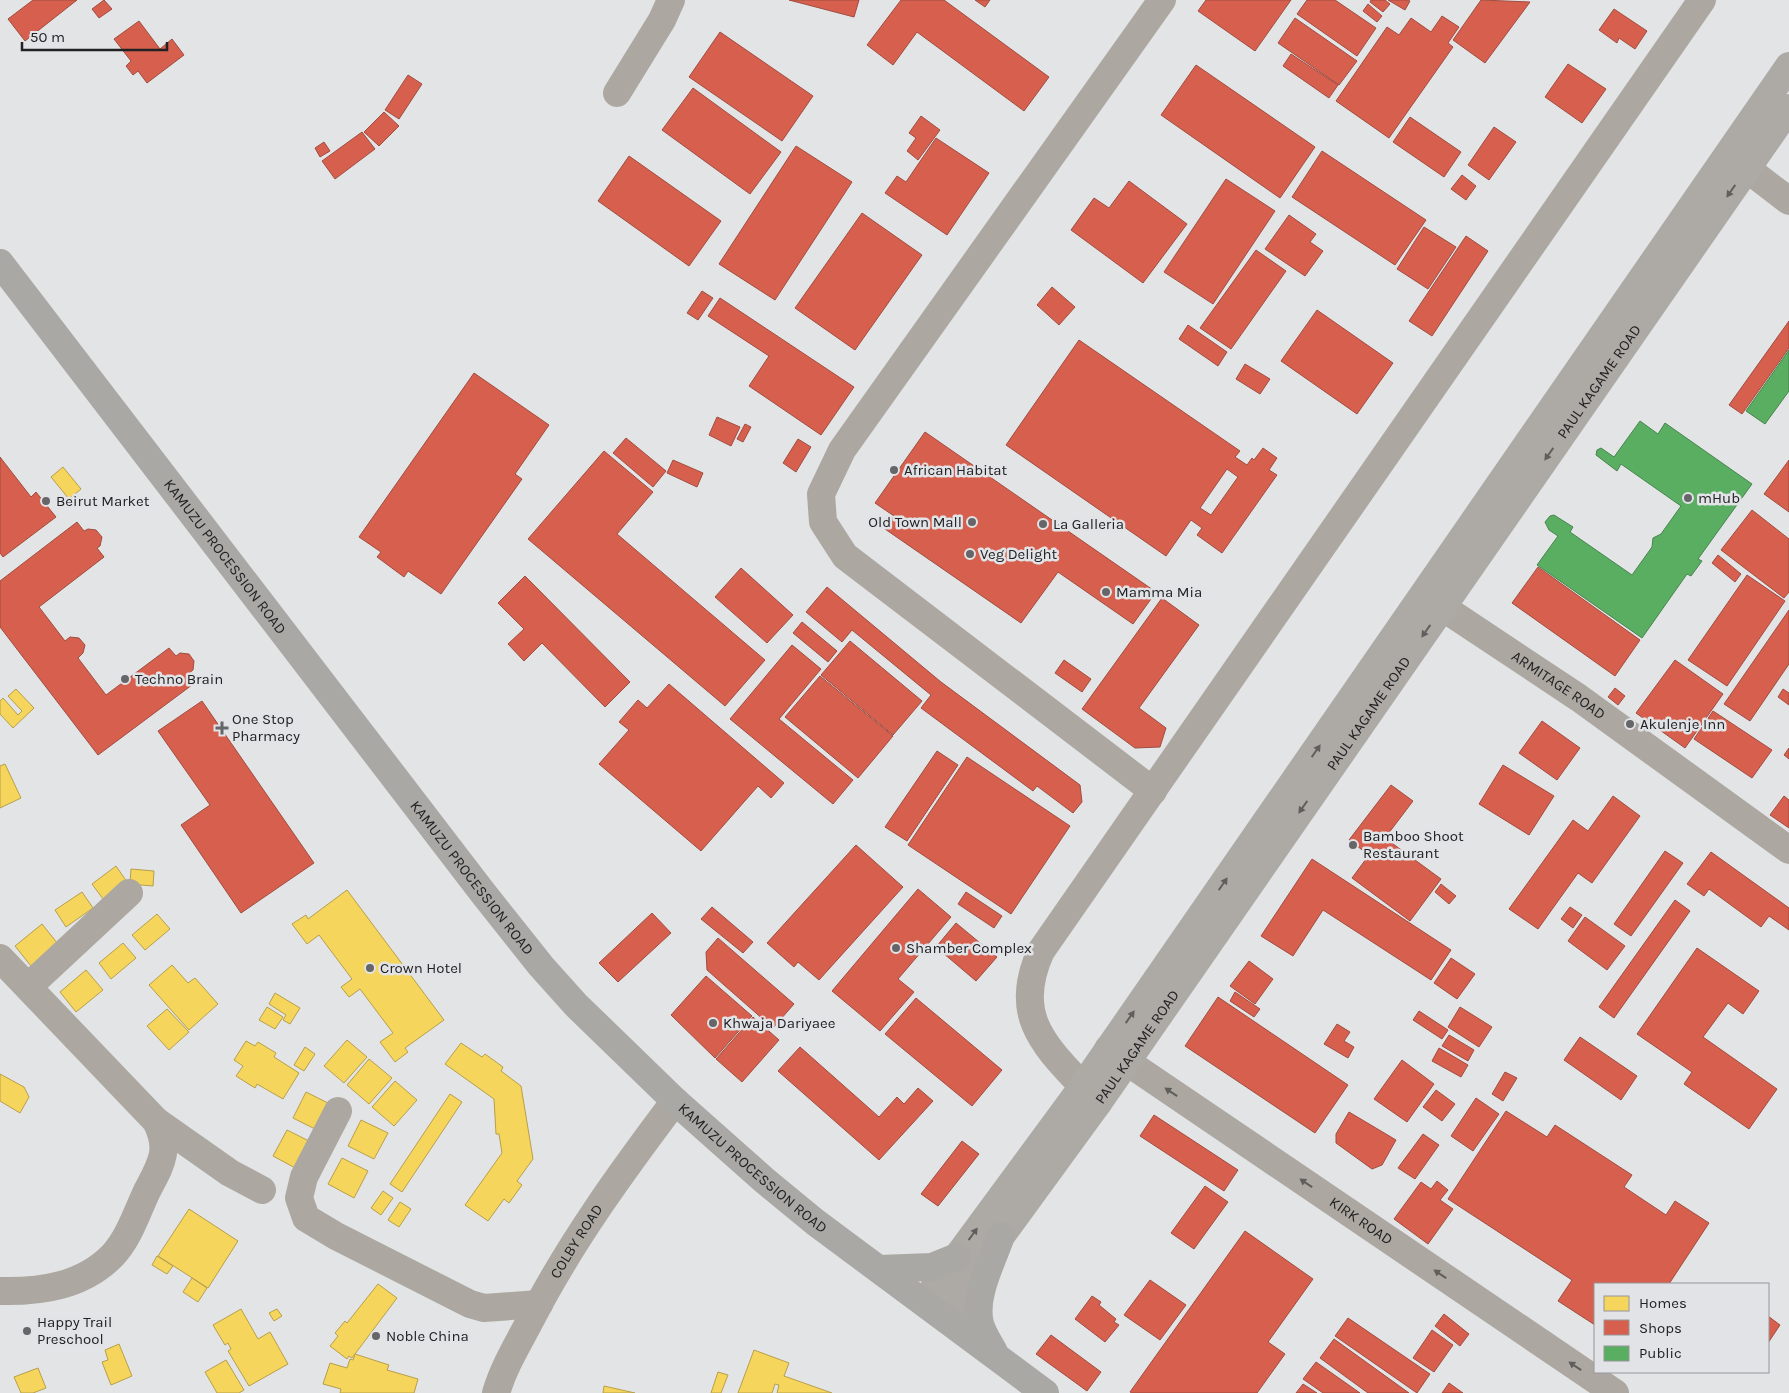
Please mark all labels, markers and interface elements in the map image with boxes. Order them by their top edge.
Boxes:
scale bar [22,20,168,52]
text: 50 m [30,28,65,46]
one-way arrow [1726,184,1736,198]
street label: PAUL KAGAME ROAD [1553,321,1645,442]
one-way arrow [1544,447,1554,461]
place label: African Habitat [904,461,1008,479]
marker: African Habitat [888,464,900,476]
street label: KAMUZU PROCESSION ROAD [160,476,290,638]
place label: mHub [1698,489,1740,507]
place label: Beirut Market [56,492,150,510]
marker: mHub [1682,492,1694,504]
marker: Beirut Market [40,495,52,507]
place label: Old Town Mall [868,513,962,531]
place label: La Galleria [1053,515,1124,533]
marker: Old Town Mall [966,516,978,528]
marker: La Galleria [1037,518,1049,530]
place label: Veg Delight [980,545,1057,563]
marker: Veg Delight [964,548,976,560]
place label: Mamma Mia [1116,583,1202,601]
marker: Mamma Mia [1100,586,1112,598]
one-way arrow [1421,624,1431,637]
street label: ARMITAGE ROAD [1508,647,1609,723]
street label: PAUL KAGAME ROAD [1323,653,1414,774]
place label: Techno Brain [135,670,223,688]
marker: Techno Brain [119,673,131,685]
place label: One Stop Pharmacy [232,710,300,745]
place label: Akulenje Inn [1640,715,1725,733]
marker: Akulenje Inn [1624,718,1636,730]
marker: One Stop Pharmacy [216,722,228,734]
one-way arrow [1311,744,1321,758]
street label: KAMUZU PROCESSION ROAD [406,797,538,958]
one-way arrow [1298,800,1308,814]
place label: Bamboo Shoot Restaurant [1363,827,1464,862]
marker: Bamboo Shoot Restaurant [1347,839,1359,851]
one-way arrow [1218,877,1228,891]
place label: Shamber Complex [906,939,1032,957]
marker: Shamber Complex [890,942,902,954]
place label: Crown Hotel [380,959,462,977]
marker: Crown Hotel [364,962,376,974]
street label: PAUL KAGAME ROAD [1091,986,1183,1107]
one-way arrow [1125,1011,1135,1024]
place label: Khwaja Dariyaee [723,1014,836,1032]
marker: Khwaja Dariyaee [707,1017,719,1029]
one-way arrow [1165,1087,1178,1097]
street label: KAMUZU PROCESSION ROAD [674,1099,831,1237]
one-way arrow [1299,1178,1313,1188]
street label: KIRK ROAD [1326,1193,1396,1249]
street label: COLBY ROAD [546,1201,607,1282]
one-way arrow [968,1228,979,1241]
one-way arrow [1433,1269,1447,1279]
legend [1594,1283,1769,1373]
text: Homes [1639,1294,1687,1312]
place label: Happy Trail Preschool [37,1313,112,1348]
text: Shops [1639,1319,1682,1337]
marker: Happy Trail Preschool [21,1325,33,1337]
place label: Noble China [386,1327,469,1345]
marker: Noble China [370,1330,382,1342]
text: Public [1639,1344,1682,1362]
one-way arrow [1568,1361,1581,1371]

